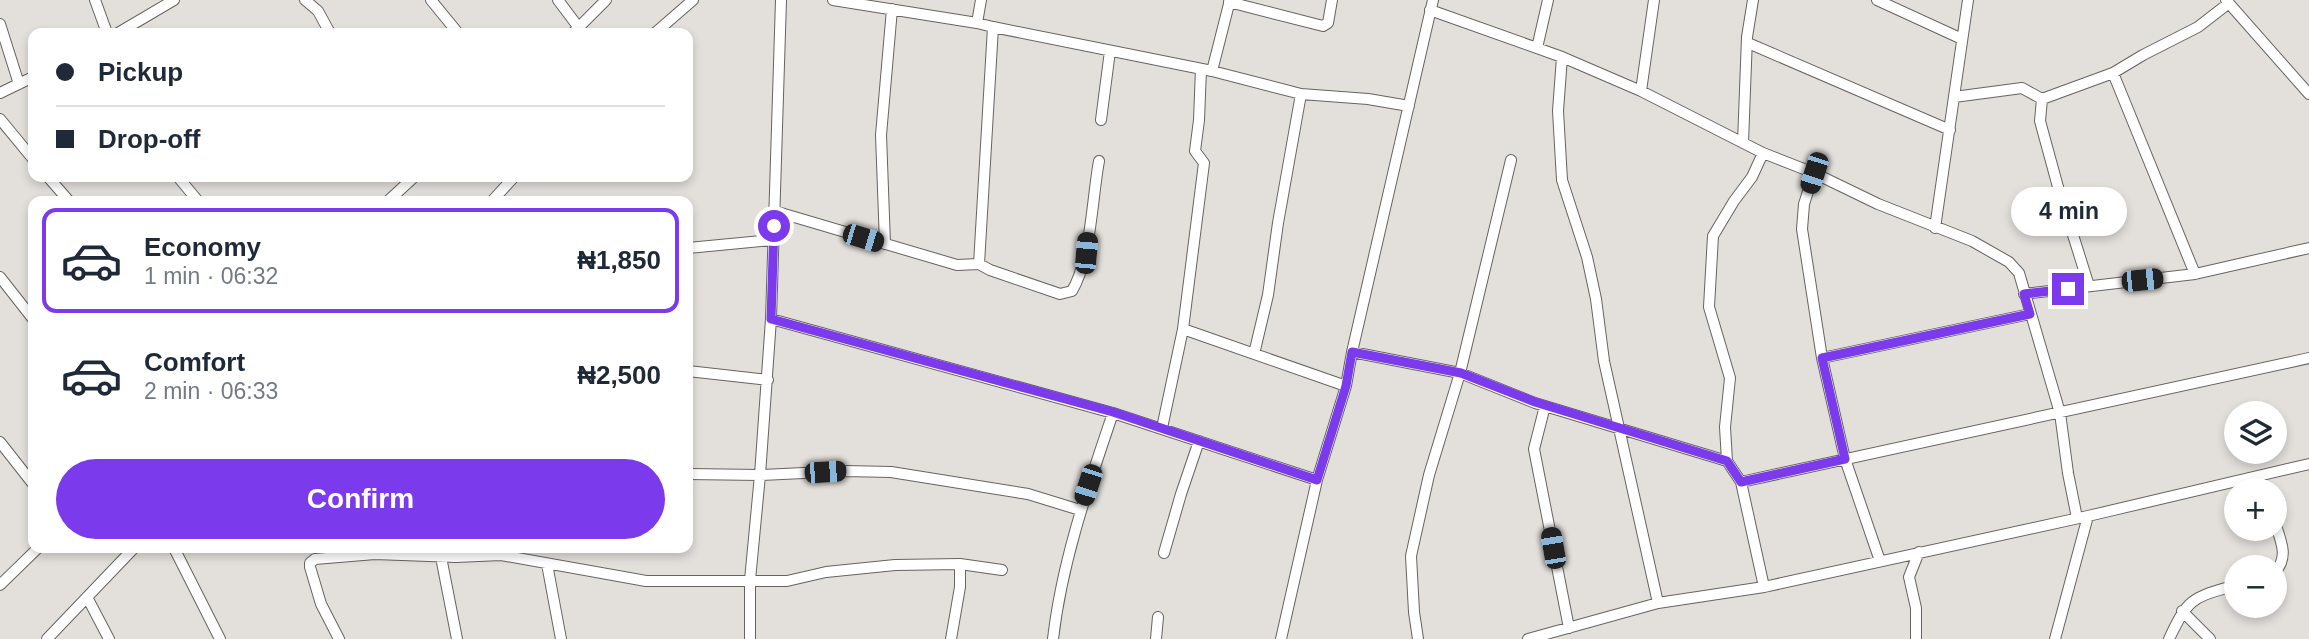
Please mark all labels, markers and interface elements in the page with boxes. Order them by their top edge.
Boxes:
text: Pickup [98,57,183,87]
text: Drop-off [98,124,201,154]
car [1798,150,1831,196]
callout: 4 min [2010,188,2126,236]
text: 4 min [2039,198,2099,224]
route start [758,210,790,242]
car [840,222,887,254]
icon: car [60,229,123,292]
car [1074,231,1099,275]
text: Economy [144,232,261,262]
text: ₦1,850 [577,245,661,275]
text: 1 min · 06:32 [144,263,278,289]
car [2121,267,2164,293]
route end [2052,273,2084,305]
icon: car [60,344,123,407]
text: Comfort [144,347,245,377]
text: ₦2,500 [577,360,661,390]
text: 2 min · 06:33 [144,378,278,404]
map controls [2224,401,2287,618]
button: layers [2224,401,2287,464]
button: Confirm [56,459,665,539]
car [804,460,847,484]
car [1072,462,1105,508]
button: + [2224,478,2287,541]
car [1540,525,1567,571]
button: − [2224,555,2287,618]

